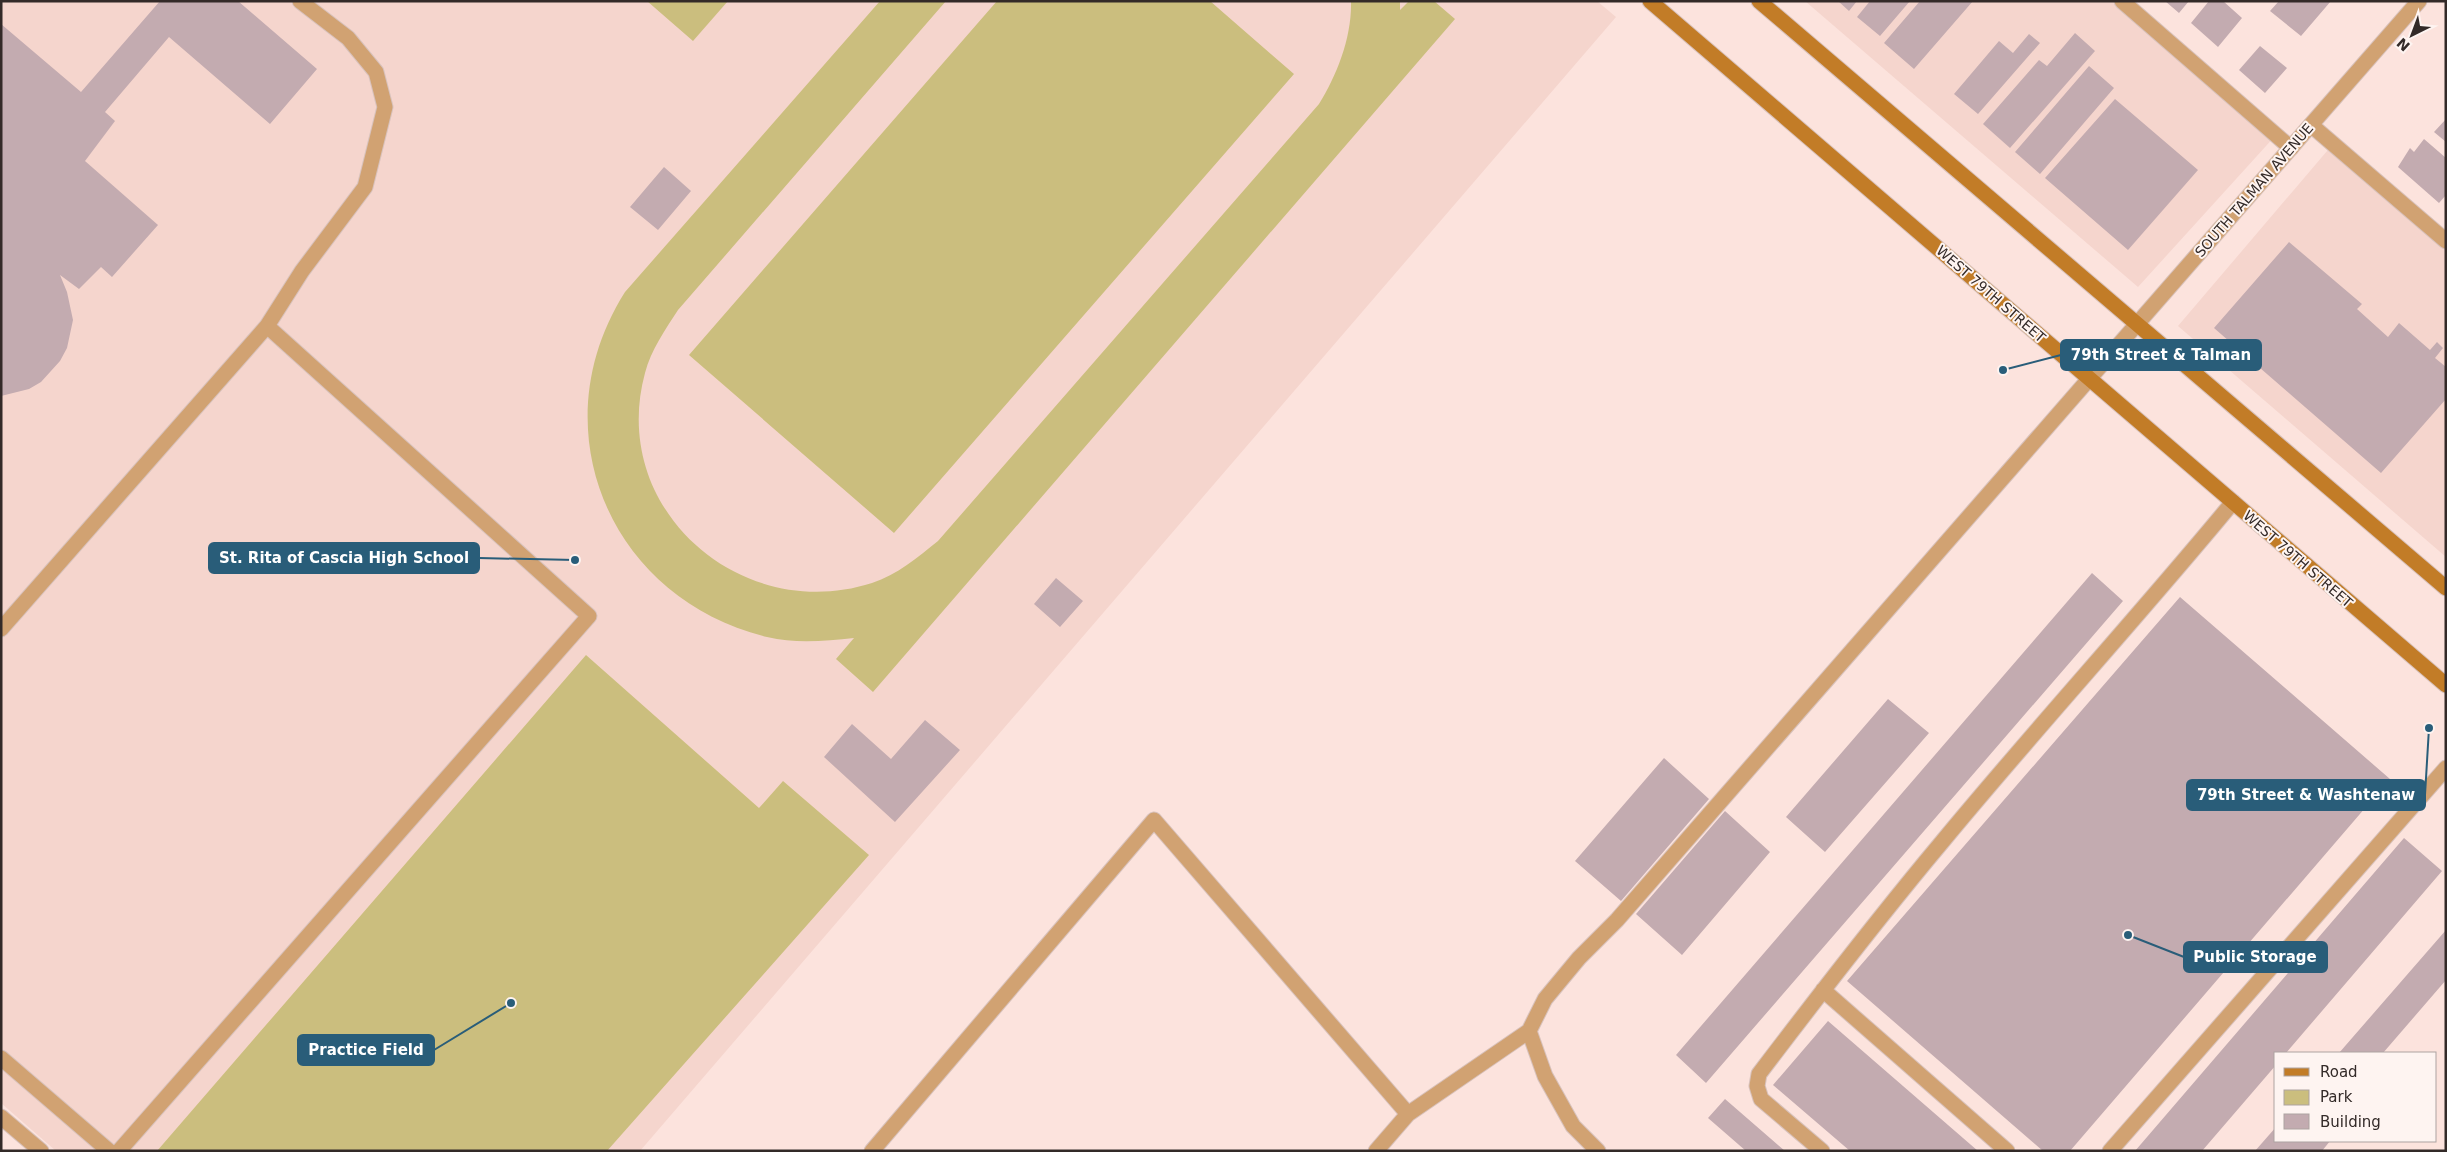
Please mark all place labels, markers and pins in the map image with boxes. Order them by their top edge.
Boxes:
callout: 79th Street & Talman [2061,340,2261,370]
callout: St. Rita of Cascia High School [209,543,479,573]
callout: 79th Street & Washtenaw [2187,780,2425,810]
callout: Public Storage [2184,942,2327,972]
callout: Practice Field [298,1035,434,1065]

